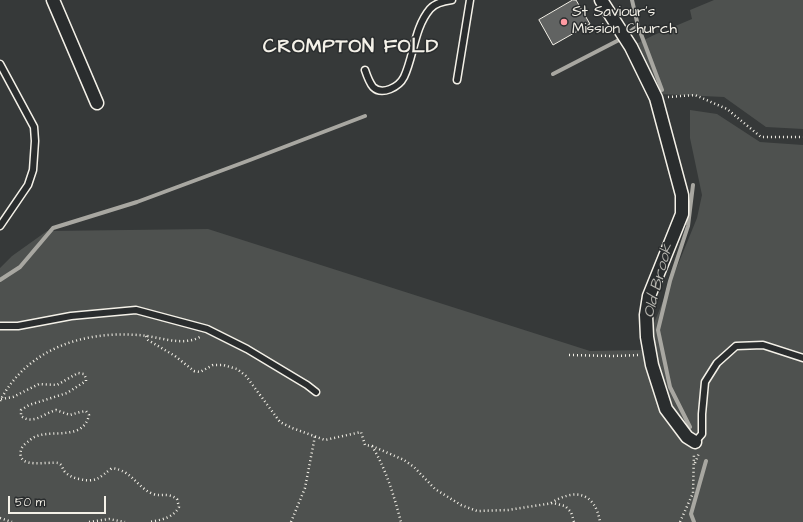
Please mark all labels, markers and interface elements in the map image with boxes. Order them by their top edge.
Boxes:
place label: St Saviour's Mission Church [572,4,677,39]
marker: St Saviour's Mission Church [559,17,569,27]
district label: CROMPTON FOLD [263,37,439,59]
water label: Old Brook [640,242,678,320]
scale bar [10,488,108,514]
text: 50 m [15,494,45,511]

